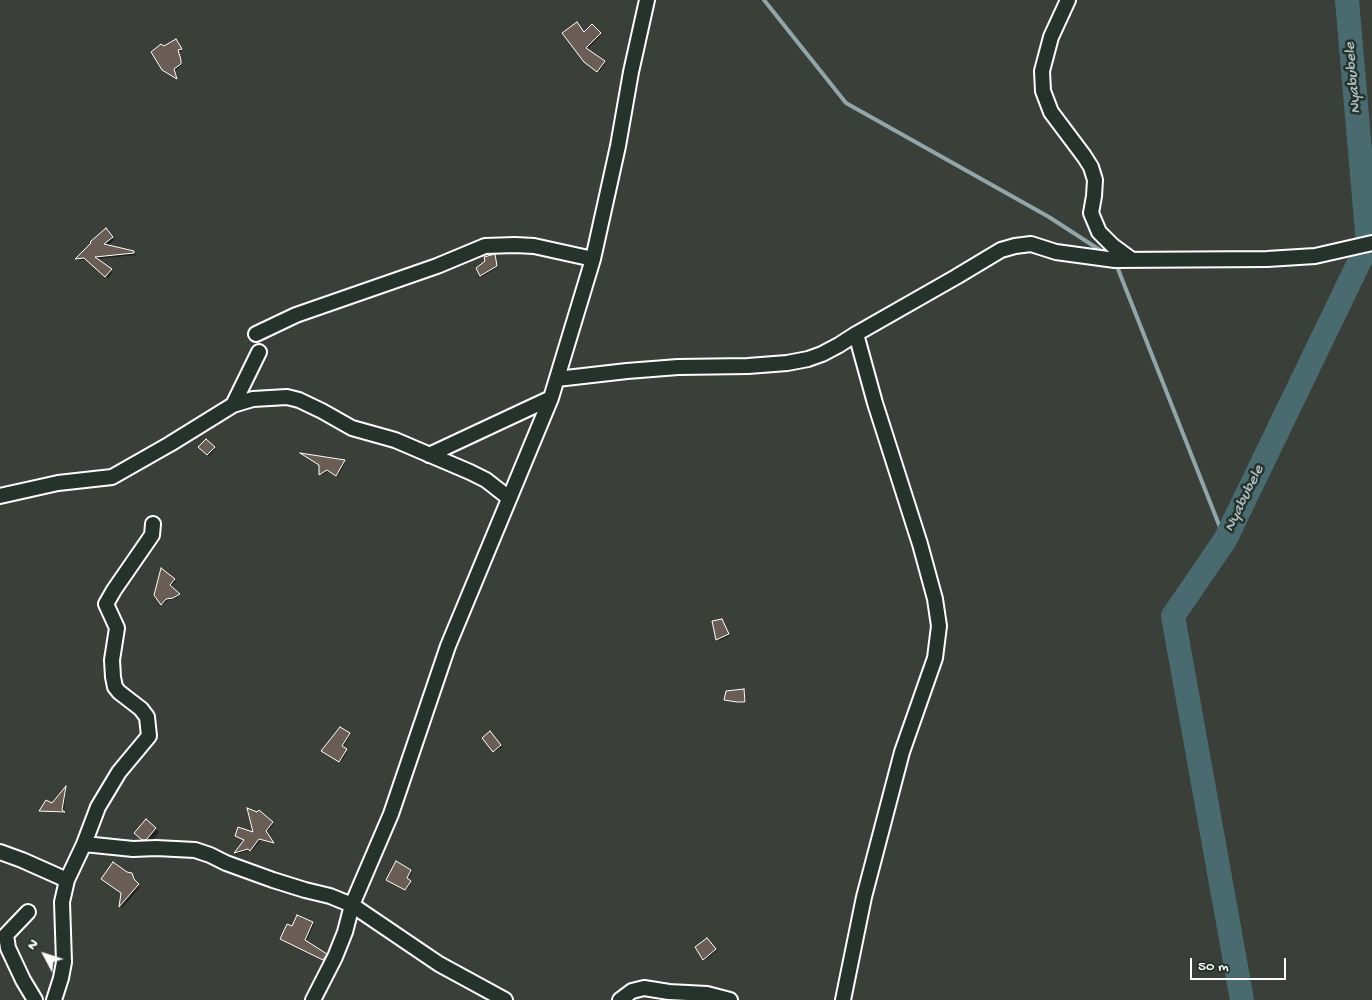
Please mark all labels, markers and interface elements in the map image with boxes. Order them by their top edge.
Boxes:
water label: Nyabubele [1341,41,1367,115]
water label: Nyabubele [1221,463,1269,535]
north arrow [20,930,70,980]
text: N [24,936,43,954]
scale bar [1192,948,1288,980]
text: 50 m [1198,958,1229,976]

